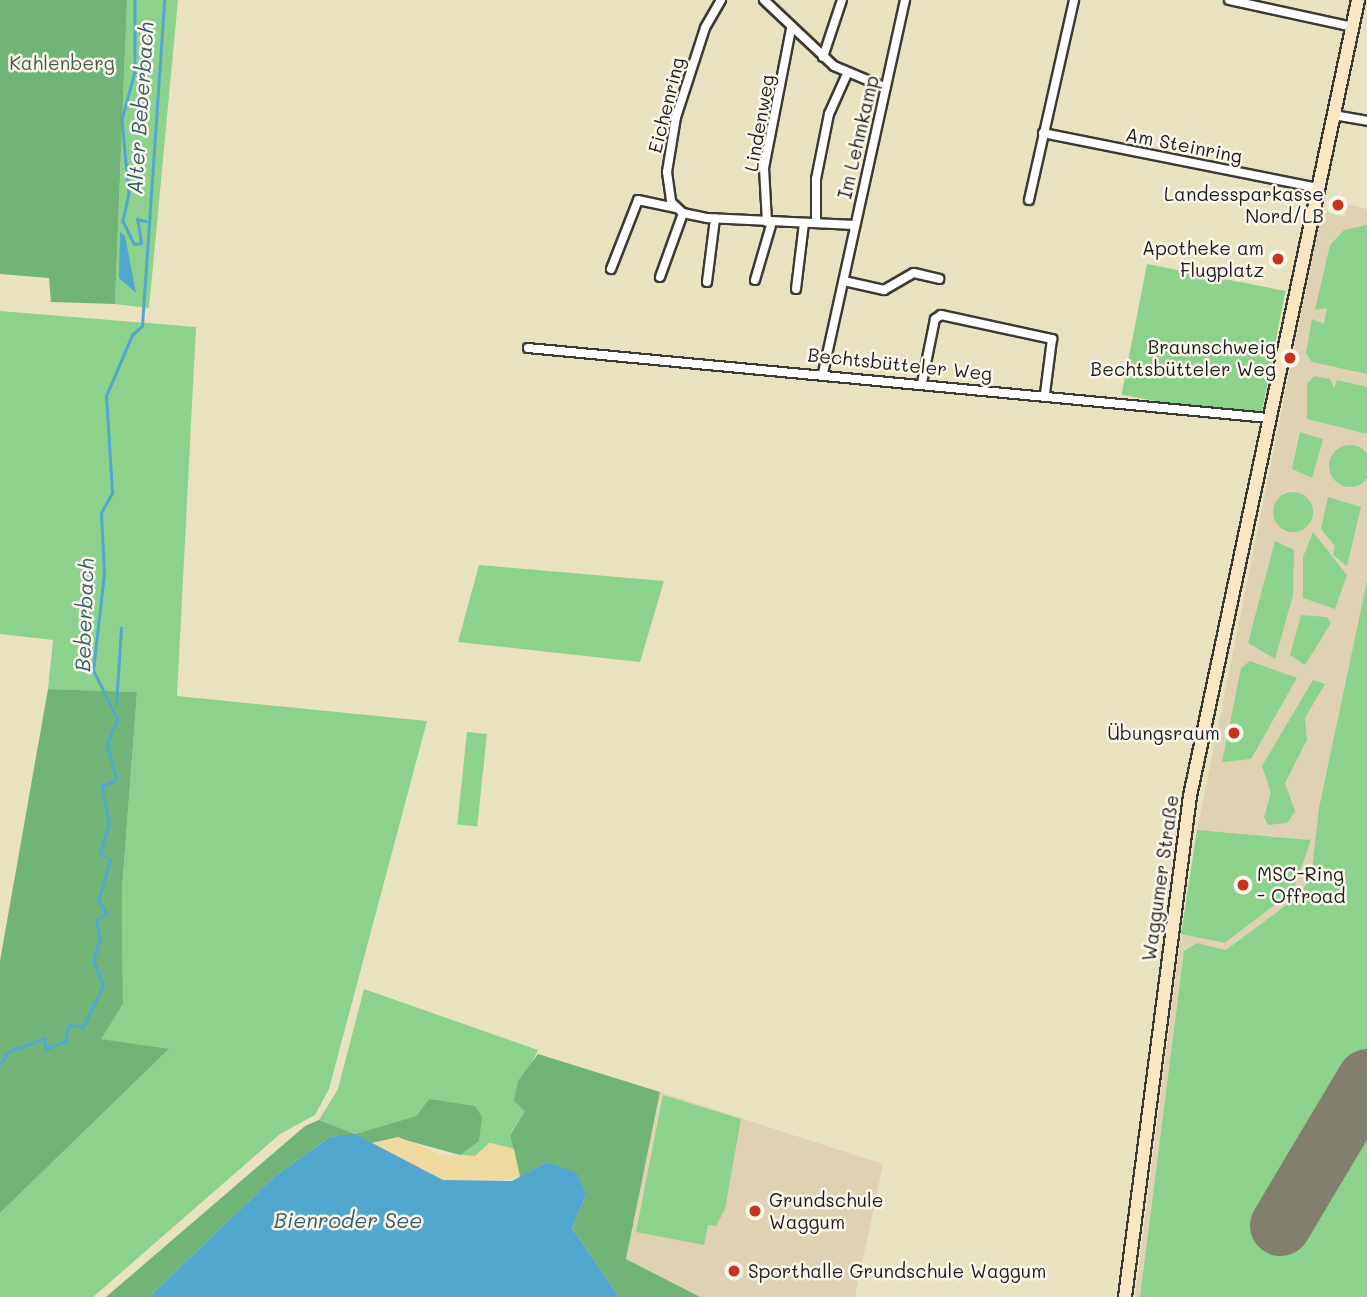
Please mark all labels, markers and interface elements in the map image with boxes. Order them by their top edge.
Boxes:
water label: Alter Beberbach [121,21,159,195]
park label: Kahlenberg [9,52,115,74]
street label: Eichenring [643,55,689,155]
street label: Lindenweg [739,73,779,173]
street label: Im Lehmkamp [833,73,883,201]
street label: Am Steinring [1124,123,1244,167]
place label: Landessparkasse Nord/LB [1164,183,1324,227]
marker: Landessparkasse Nord/LB [1330,197,1346,213]
place label: Apotheke am Flugplatz [1142,237,1264,281]
marker: Apotheke am Flugplatz [1270,251,1286,267]
place label: Braunschweig Bechtsbütteler Weg [1090,336,1276,380]
street label: Bechtsbütteler Weg [807,343,993,385]
marker: Braunschweig Bechtsbütteler Weg [1282,350,1298,366]
water label: Beberbach [69,558,99,672]
place label: Übungsraum [1107,722,1220,744]
marker: Übungsraum [1226,725,1242,741]
street label: Waggumer Straße [1137,793,1183,963]
place label: MSC-Ring - Offroad [1257,863,1346,907]
marker: MSC-Ring - Offroad [1235,877,1251,893]
place label: Grundschule Waggum [769,1189,884,1233]
marker: Grundschule Waggum [747,1203,763,1219]
water label: Bienroder See [274,1207,422,1233]
place label: Sporthalle Grundschule Waggum [748,1260,1046,1282]
marker: Sporthalle Grundschule Waggum [726,1263,742,1279]

